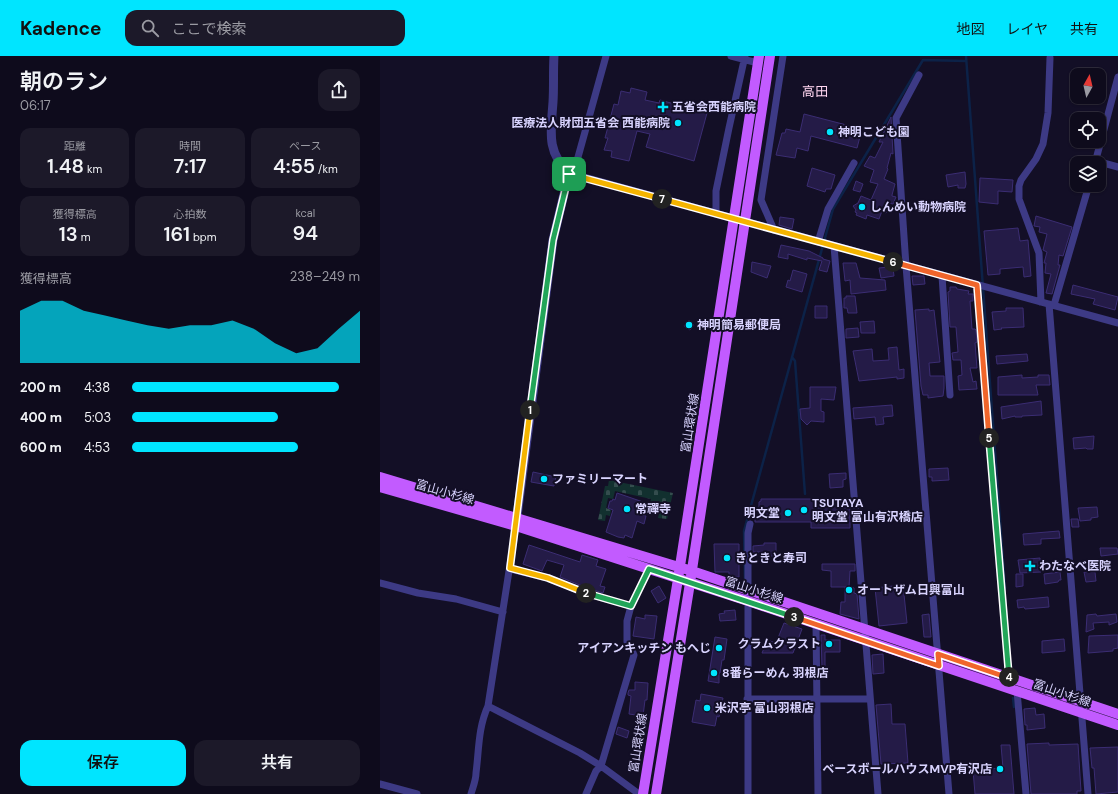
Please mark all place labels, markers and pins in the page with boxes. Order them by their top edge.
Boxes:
place label: 五省会西能病院 [672,99,756,115]
marker: 五省会西能病院 [657,101,669,113]
place label: 医療法人財団五省会 西能病院 [511,115,670,131]
marker: 医療法人財団五省会 西能病院 [673,118,683,128]
place label: 神明こども園 [838,124,910,140]
marker: 神明こども園 [825,127,835,137]
pin [552,157,586,191]
pin: 7 [652,189,672,209]
place label: しんめい動物病院 [870,199,966,215]
marker: しんめい動物病院 [857,202,867,212]
pin: 6 [883,252,903,272]
place label: 神明簡易郵便局 [697,317,781,333]
marker: 神明簡易郵便局 [684,320,694,330]
pin: 1 [520,400,540,420]
pin: 5 [979,428,999,448]
place label: ファミリーマート [552,471,648,487]
marker: ファミリーマート [539,474,549,484]
place label: TSUTAYA 明文堂 富山有沢橋店 [812,495,923,525]
place label: 常禪寺 [635,501,671,517]
marker: 常禪寺 [622,504,632,514]
place label: 明文堂 [744,505,780,521]
marker: TSUTAYA 明文堂 富山有沢橋店 [799,505,809,515]
marker: 明文堂 [783,508,793,518]
place label: きときと寿司 [735,550,807,566]
marker: きときと寿司 [722,553,732,563]
place label: わたなべ医院 [1039,558,1111,574]
marker: わたなべ医院 [1024,560,1036,572]
place label: オートザム日興富山 [857,582,965,598]
pin: 2 [576,583,596,603]
marker: オートザム日興富山 [844,585,854,595]
pin: 3 [784,607,804,627]
place label: クラムクラスト [738,636,821,652]
marker: クラムクラスト [824,639,834,649]
place label: アイアンキッチン もへじ [577,640,711,656]
marker: アイアンキッチン もへじ [714,643,724,653]
place label: 8番らーめん 羽根店 [722,665,828,681]
pin: 4 [999,667,1019,687]
marker: 8番らーめん 羽根店 [709,668,719,678]
place label: 米沢亭 富山羽根店 [715,700,814,716]
marker: 米沢亭 富山羽根店 [702,703,712,713]
place label: ベースボールハウスMVP有沢店 [822,761,992,777]
marker: ベースボールハウスMVP有沢店 [995,764,1005,774]

